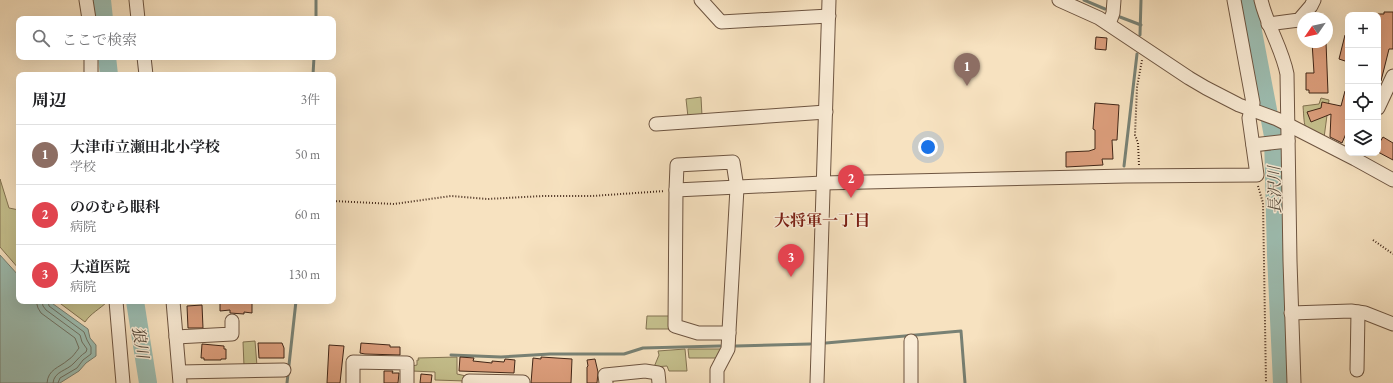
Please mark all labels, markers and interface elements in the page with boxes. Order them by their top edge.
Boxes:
north arrow [1297,12,1333,48]
map controls [1345,12,1381,156]
button: + [1345,12,1381,48]
search box [16,16,336,60]
icon: search [30,27,52,49]
text: ここで検索 [62,30,137,49]
button: − [1345,48,1381,84]
pin: 1 [954,53,980,86]
button: locate [1345,84,1381,120]
text: 周辺 [32,89,66,111]
text: 3件 [301,91,320,108]
button: layers [1345,120,1381,156]
text: 大津市立瀬田北小学校 [70,137,220,156]
your location [918,137,938,157]
text: 1 [42,146,48,163]
text: 50 m [295,146,320,163]
text: 学校 [70,158,96,175]
water label: 長沢川 [1264,164,1285,214]
pin: 2 [838,165,864,198]
text: ののむら眼科 [70,197,160,216]
text: 2 [42,206,48,223]
text: 60 m [295,206,320,223]
district label: 大将軍一丁目 [774,210,870,231]
text: 病院 [70,218,96,235]
pin: 3 [778,244,804,277]
text: 大道医院 [70,257,130,276]
text: 3 [42,266,48,283]
text: 130 m [289,266,320,283]
text: 病院 [70,278,96,295]
water label: 狼川 [128,325,154,361]

